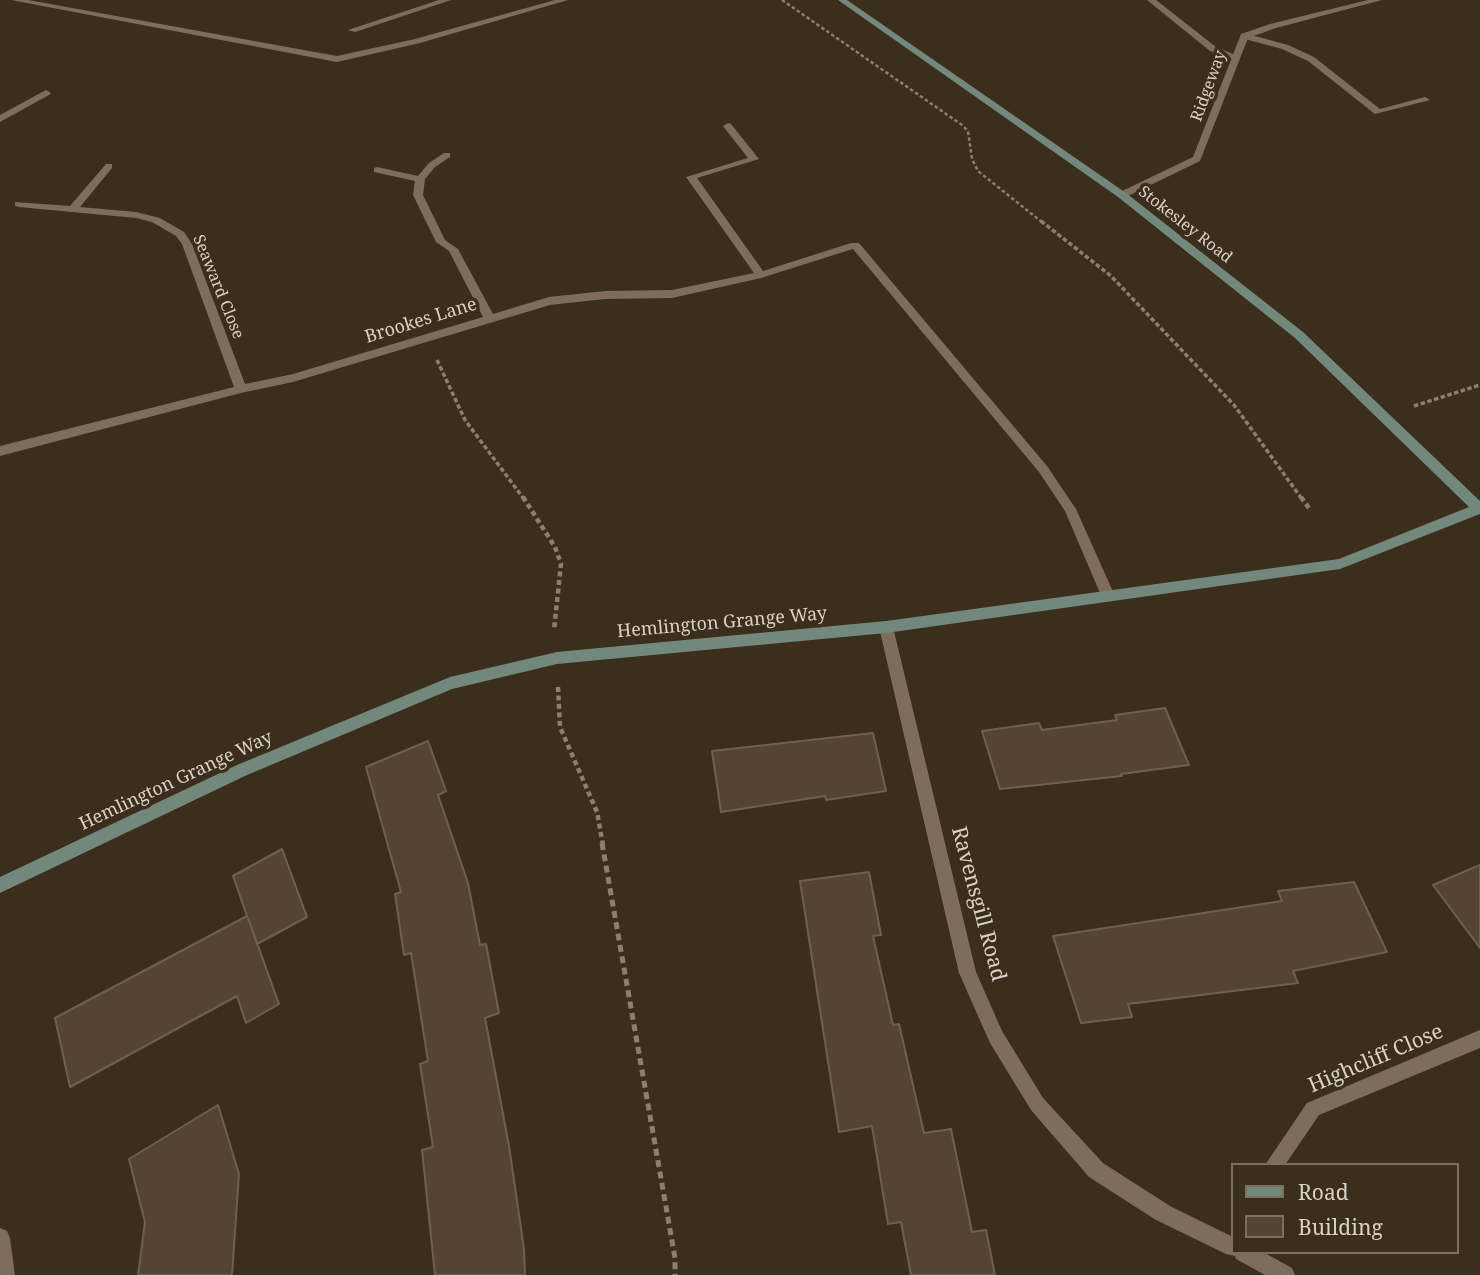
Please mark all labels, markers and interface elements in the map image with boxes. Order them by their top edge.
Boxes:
street label: Ridgeway [1187,48,1231,124]
street label: Stokesley Road [1134,182,1236,268]
street label: Seaward Close [188,232,248,342]
street label: Brookes Lane [362,294,480,348]
street label: Hemlington Grange Way [616,603,828,643]
street label: Hemlington Grange Way [76,727,276,835]
street label: Ravensgill Road [945,824,1011,984]
street label: Highcliff Close [1305,1019,1447,1099]
legend [1232,1163,1459,1254]
text: Road [1298,1178,1349,1206]
text: Building [1298,1213,1383,1241]

